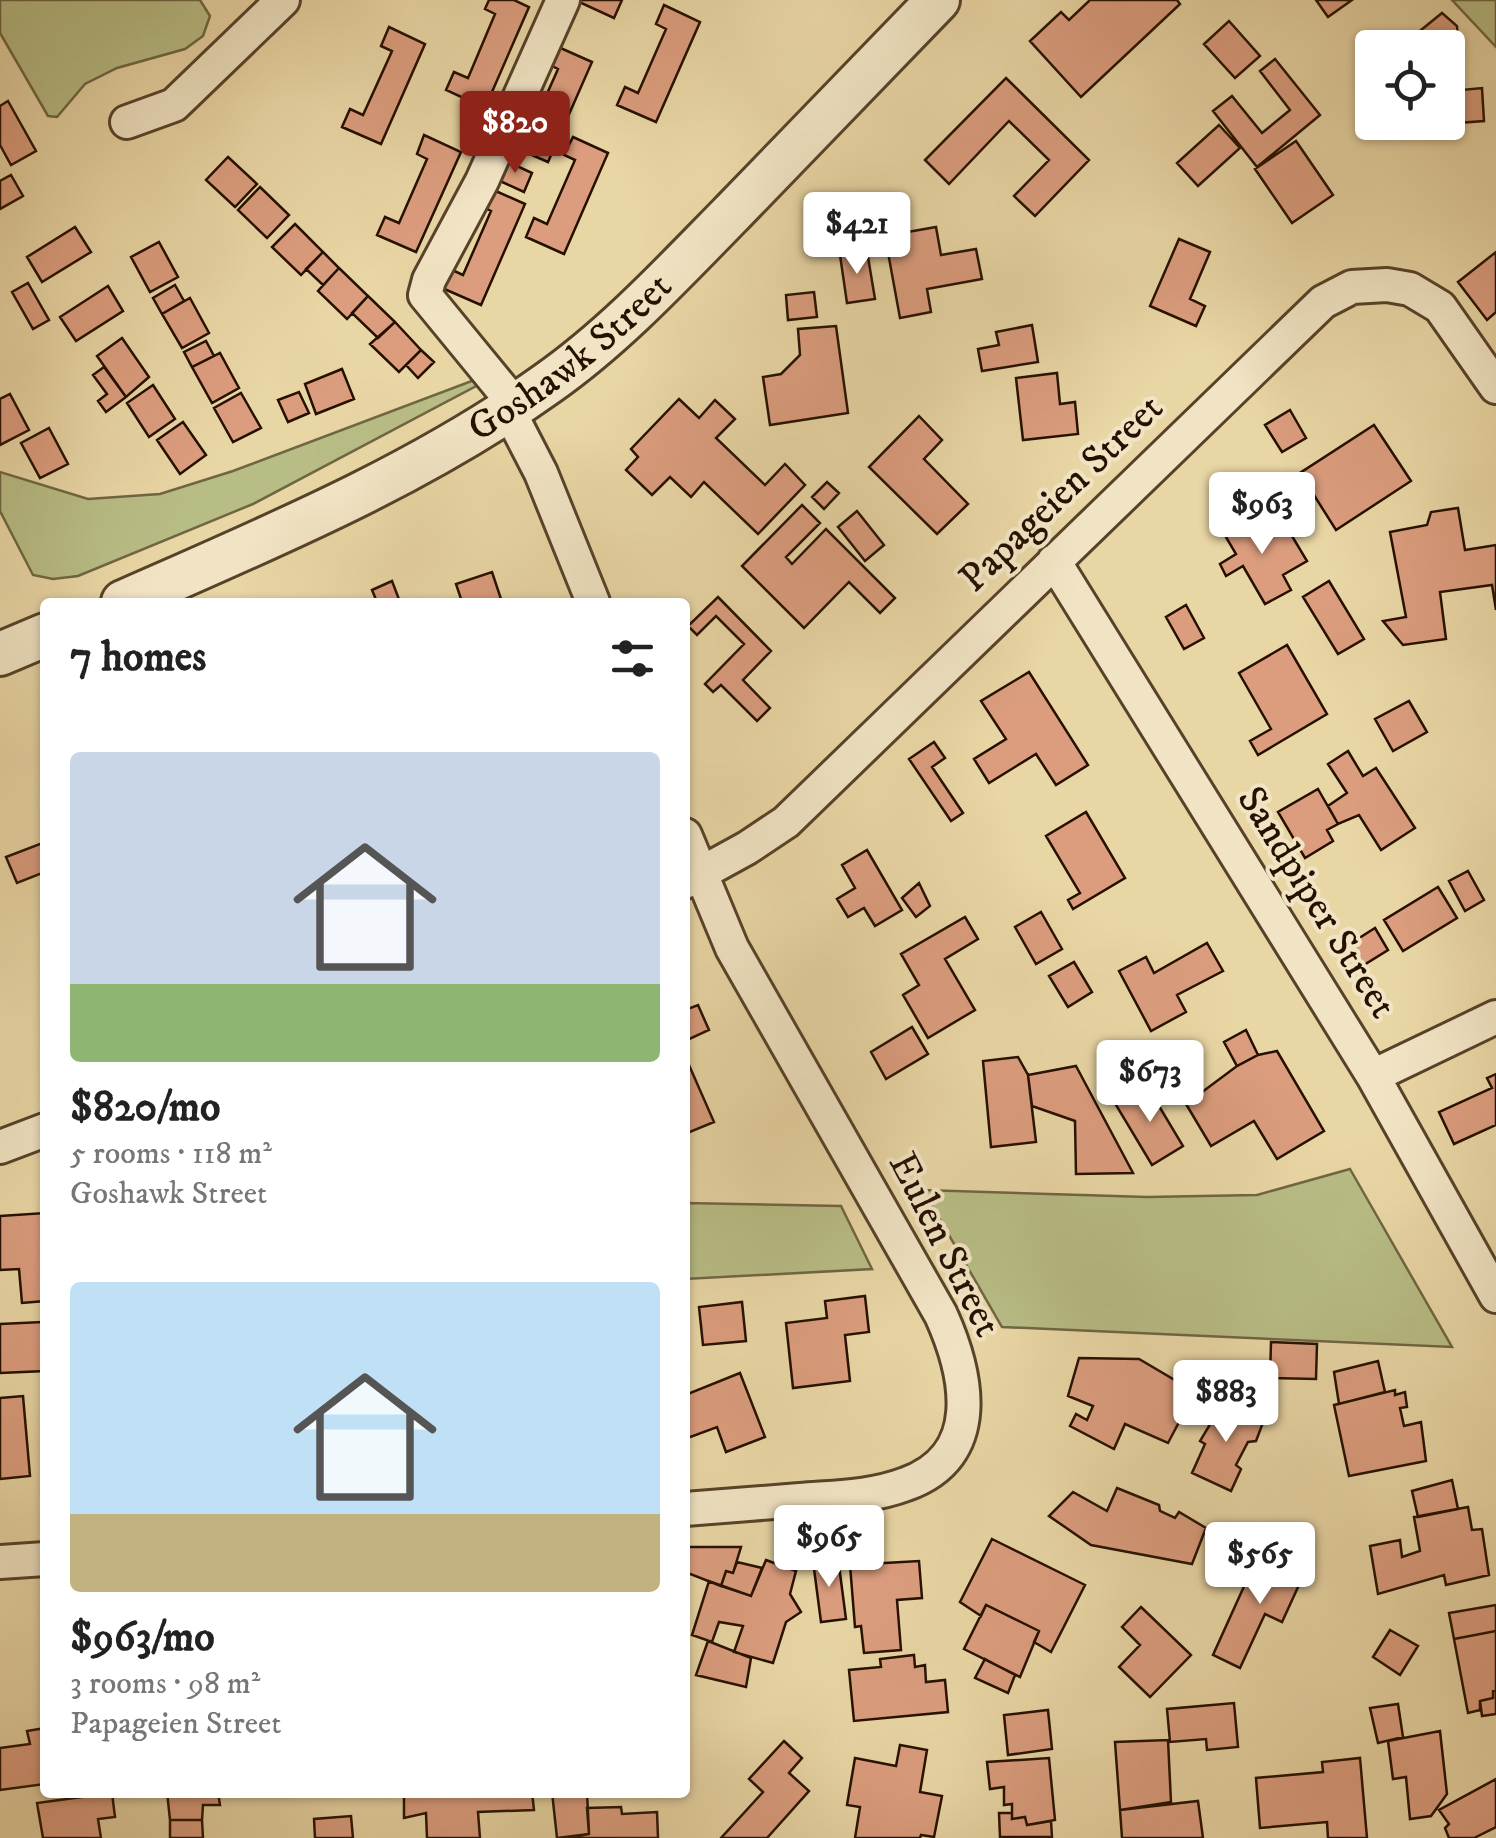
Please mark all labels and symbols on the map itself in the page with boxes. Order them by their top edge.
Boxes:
pin: $820 [456,91,574,176]
pin: $421 [798,192,916,277]
street label: Goshawk Street [459,263,683,454]
street label: Papageien Street [950,384,1174,604]
pin: $963 [1203,472,1321,557]
street label: Sandpiper Street [1225,778,1407,1028]
pin: $673 [1091,1040,1209,1125]
street label: Eulen Street [876,1144,1012,1346]
pin: $883 [1167,1360,1285,1445]
pin: $965 [770,1505,888,1590]
pin: $565 [1201,1522,1319,1607]

